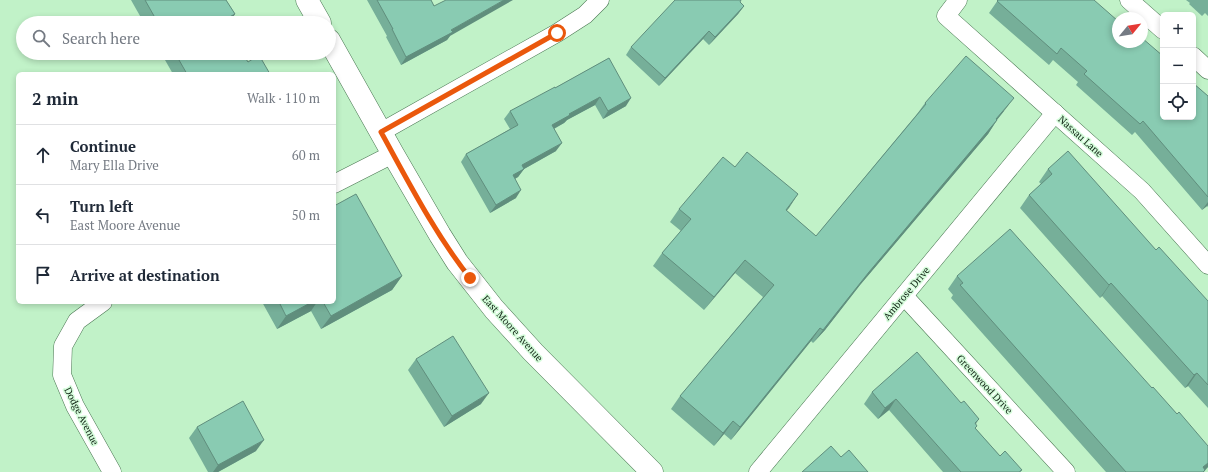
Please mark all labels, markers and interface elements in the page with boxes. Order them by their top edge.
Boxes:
north arrow [1112,12,1148,48]
map controls [1160,12,1196,120]
button: + [1160,12,1196,48]
search box [16,16,336,60]
route start [548,24,566,42]
icon: search [30,27,52,49]
text: Search here [62,28,140,48]
button: − [1160,48,1196,84]
button: locate [1160,84,1196,120]
text: 2 min [32,87,79,110]
text: Walk · 110 m [247,89,320,107]
street label: Nassau Lane [1056,113,1106,160]
text: Continue [70,136,136,156]
icon: ahead [32,144,54,166]
text: 60 m [292,146,320,164]
text: Mary Ella Drive [70,156,159,174]
text: Turn left [70,196,134,216]
icon: left [32,204,54,226]
text: 50 m [292,206,320,224]
text: East Moore Avenue [70,216,180,234]
icon: arrive [32,264,54,286]
street label: Ambrose Drive [880,264,933,323]
text: Arrive at destination [70,265,220,285]
route end [461,269,479,287]
street label: East Moore Avenue [479,292,546,364]
street label: Greenwood Drive [954,352,1016,417]
street label: Dodge Avenue [61,385,102,447]

